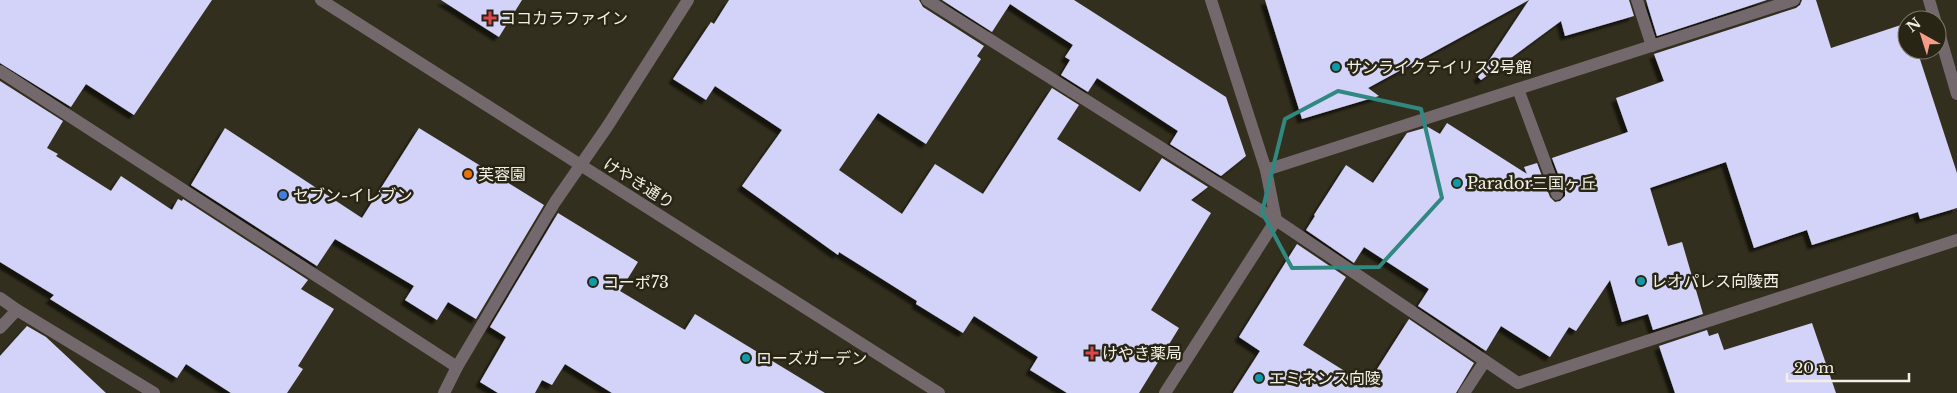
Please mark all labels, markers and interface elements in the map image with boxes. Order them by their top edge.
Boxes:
place label: ココカラファイン [500,8,628,28]
north arrow [1897,10,1947,60]
marker: ココカラファイン [484,12,496,24]
text: N [1903,14,1925,36]
place label: サンライクテイリス2号館 [1346,57,1532,77]
marker: サンライクテイリス2号館 [1330,61,1342,73]
street label: けやき通り [600,153,678,213]
place label: 芙蓉園 [478,164,526,184]
marker: 芙蓉園 [462,168,474,180]
place label: Parador三国ヶ丘 [1467,173,1596,193]
marker: Parador三国ヶ丘 [1451,177,1463,189]
place label: セブン-イレブン [293,185,412,205]
marker: セブン-イレブン [277,189,289,201]
place label: レオパレス向陵西 [1651,271,1779,291]
place label: コーポ73 [603,272,669,292]
marker: レオパレス向陵西 [1635,275,1647,287]
marker: コーポ73 [587,276,599,288]
place label: けやき薬局 [1102,343,1182,363]
marker: けやき薬局 [1086,347,1098,359]
place label: ローズガーデン [756,348,867,368]
scale bar [1787,350,1910,382]
marker: ローズガーデン [740,352,752,364]
text: 20 m [1794,358,1834,377]
place label: エミネンス向陵 [1269,368,1381,388]
marker: エミネンス向陵 [1253,372,1265,384]

